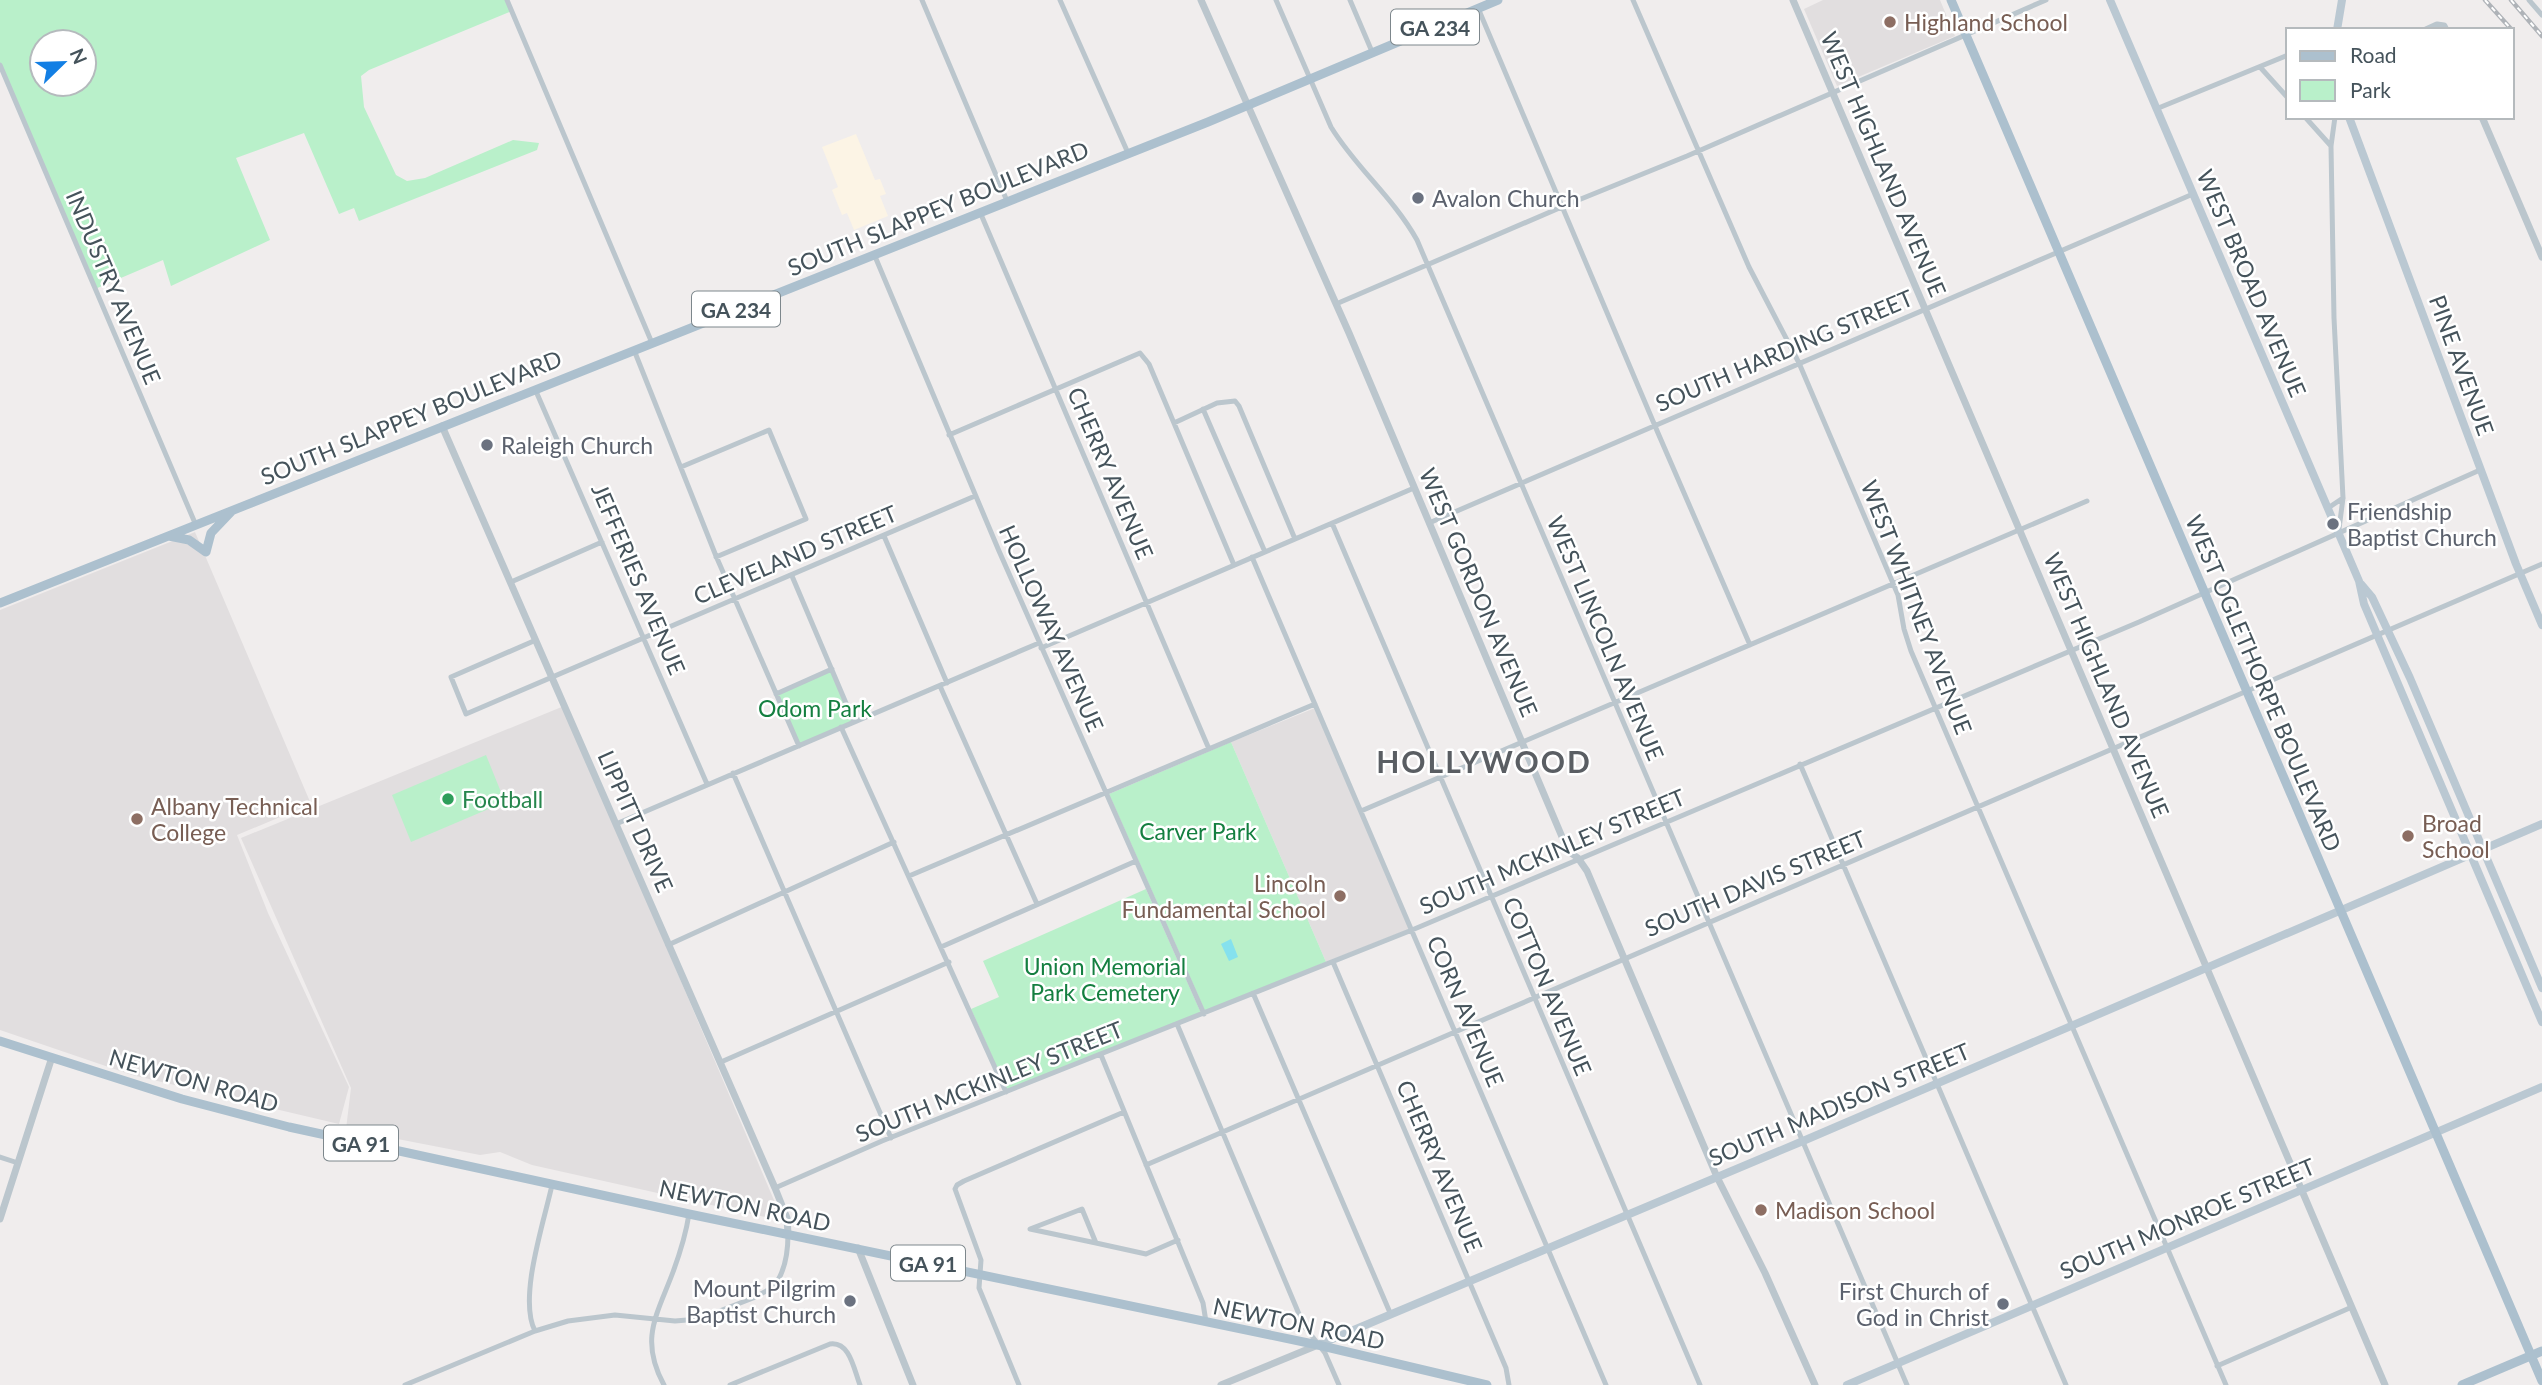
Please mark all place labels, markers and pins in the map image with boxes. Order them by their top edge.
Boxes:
place label: Highland School [1904,8,2068,36]
marker: Highland School [1882,14,1898,30]
place label: Avalon Church [1432,184,1580,212]
marker: Avalon Church [1410,190,1426,206]
place label: Raleigh Church [501,431,653,459]
marker: Raleigh Church [479,437,495,453]
place label: Friendship Baptist Church [2347,497,2497,551]
marker: Friendship Baptist Church [2325,516,2341,532]
place label: Football [462,785,543,813]
marker: Football [440,791,456,807]
place label: Albany Technical College [151,792,318,846]
place label: Broad School [2422,809,2490,863]
marker: Albany Technical College [129,811,145,827]
marker: Broad School [2400,828,2416,844]
place label: Lincoln Fundamental School [1121,869,1326,923]
marker: Lincoln Fundamental School [1332,888,1348,904]
place label: Madison School [1775,1196,1935,1224]
marker: Madison School [1753,1202,1769,1218]
place label: Mount Pilgrim Baptist Church [686,1274,836,1328]
place label: First Church of God in Christ [1839,1277,1990,1331]
marker: Mount Pilgrim Baptist Church [842,1293,858,1309]
marker: First Church of God in Christ [1995,1296,2011,1312]

